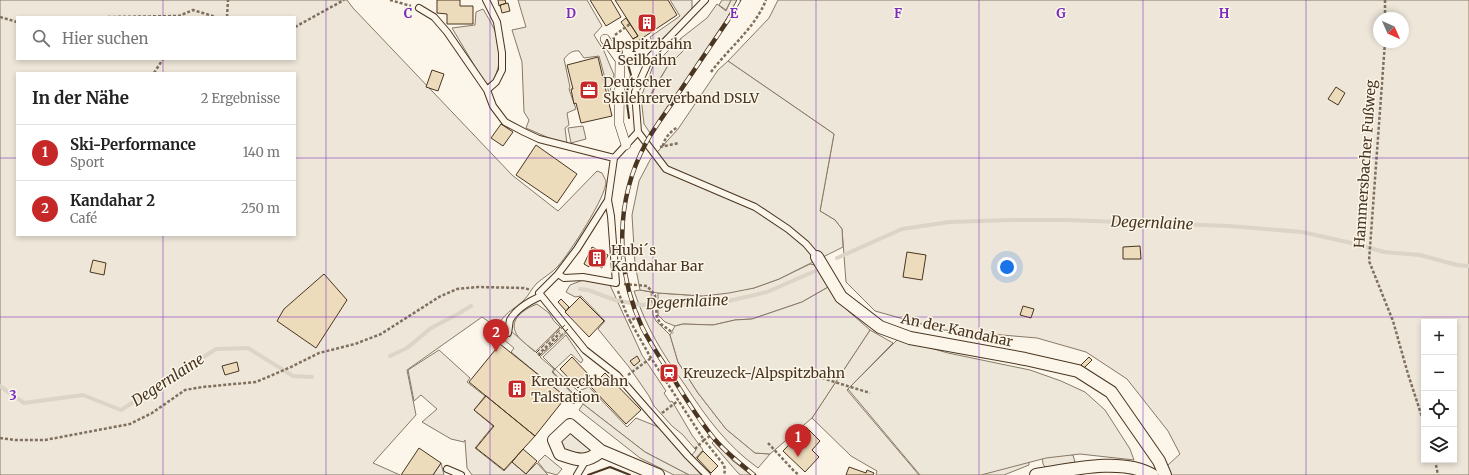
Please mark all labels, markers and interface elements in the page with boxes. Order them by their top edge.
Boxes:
text: C [404,5,413,22]
text: D [566,5,576,22]
text: E [730,5,739,22]
text: F [894,5,902,22]
text: G [1056,5,1066,22]
text: H [1219,5,1230,22]
building icon: Alpspitzbahn Seilbahn [636,12,658,34]
north arrow [1373,12,1409,48]
search box [16,16,296,60]
icon: search [30,27,52,49]
text: Hier suchen [62,29,149,48]
place label: Alpspitzbahn Seilbahn [601,35,692,69]
place label: Deutscher Skilehrerverband DSLV [603,73,760,107]
office icon: Deutscher Skilehrerverband DSLV [578,79,600,101]
street label: Hammersbacher Fußweg [1350,79,1380,249]
text: In der Nähe [32,87,129,109]
text: 2 Ergebnisse [201,90,280,107]
text: Ski-Performance [70,135,196,154]
text: 1 [42,144,48,161]
text: 140 m [243,144,280,161]
text: Sport [70,154,104,171]
text: Kandahar 2 [70,191,155,210]
text: 2 [41,200,49,217]
text: 250 m [241,200,280,217]
text: Café [70,210,97,227]
water label: Degernlaine [1109,212,1194,233]
place label: Hubi´s Kandahar Bar [611,241,704,275]
building icon: Hubi´s Kandahar Bar [586,247,608,269]
your location [997,257,1017,277]
water label: Degernlaine [644,290,729,313]
street label: An der Kandahar [898,309,1015,351]
pin: 2 [483,319,509,352]
map controls [1421,319,1457,463]
button: + [1421,319,1457,355]
water label: Degernlaine [127,349,208,411]
button: − [1421,355,1457,391]
station icon: Kreuzeck-/Alpspitzbahn [658,362,680,384]
place label: Kreuzeck-/Alpspitzbahn [683,364,845,382]
place label: Kreuzeckbahn Talstation [531,372,628,406]
building icon: Kreuzeckbahn Talstation [506,378,528,400]
text: 3 [9,387,17,404]
button: locate [1421,391,1457,427]
pin: 1 [785,424,811,457]
button: layers [1421,427,1457,463]

